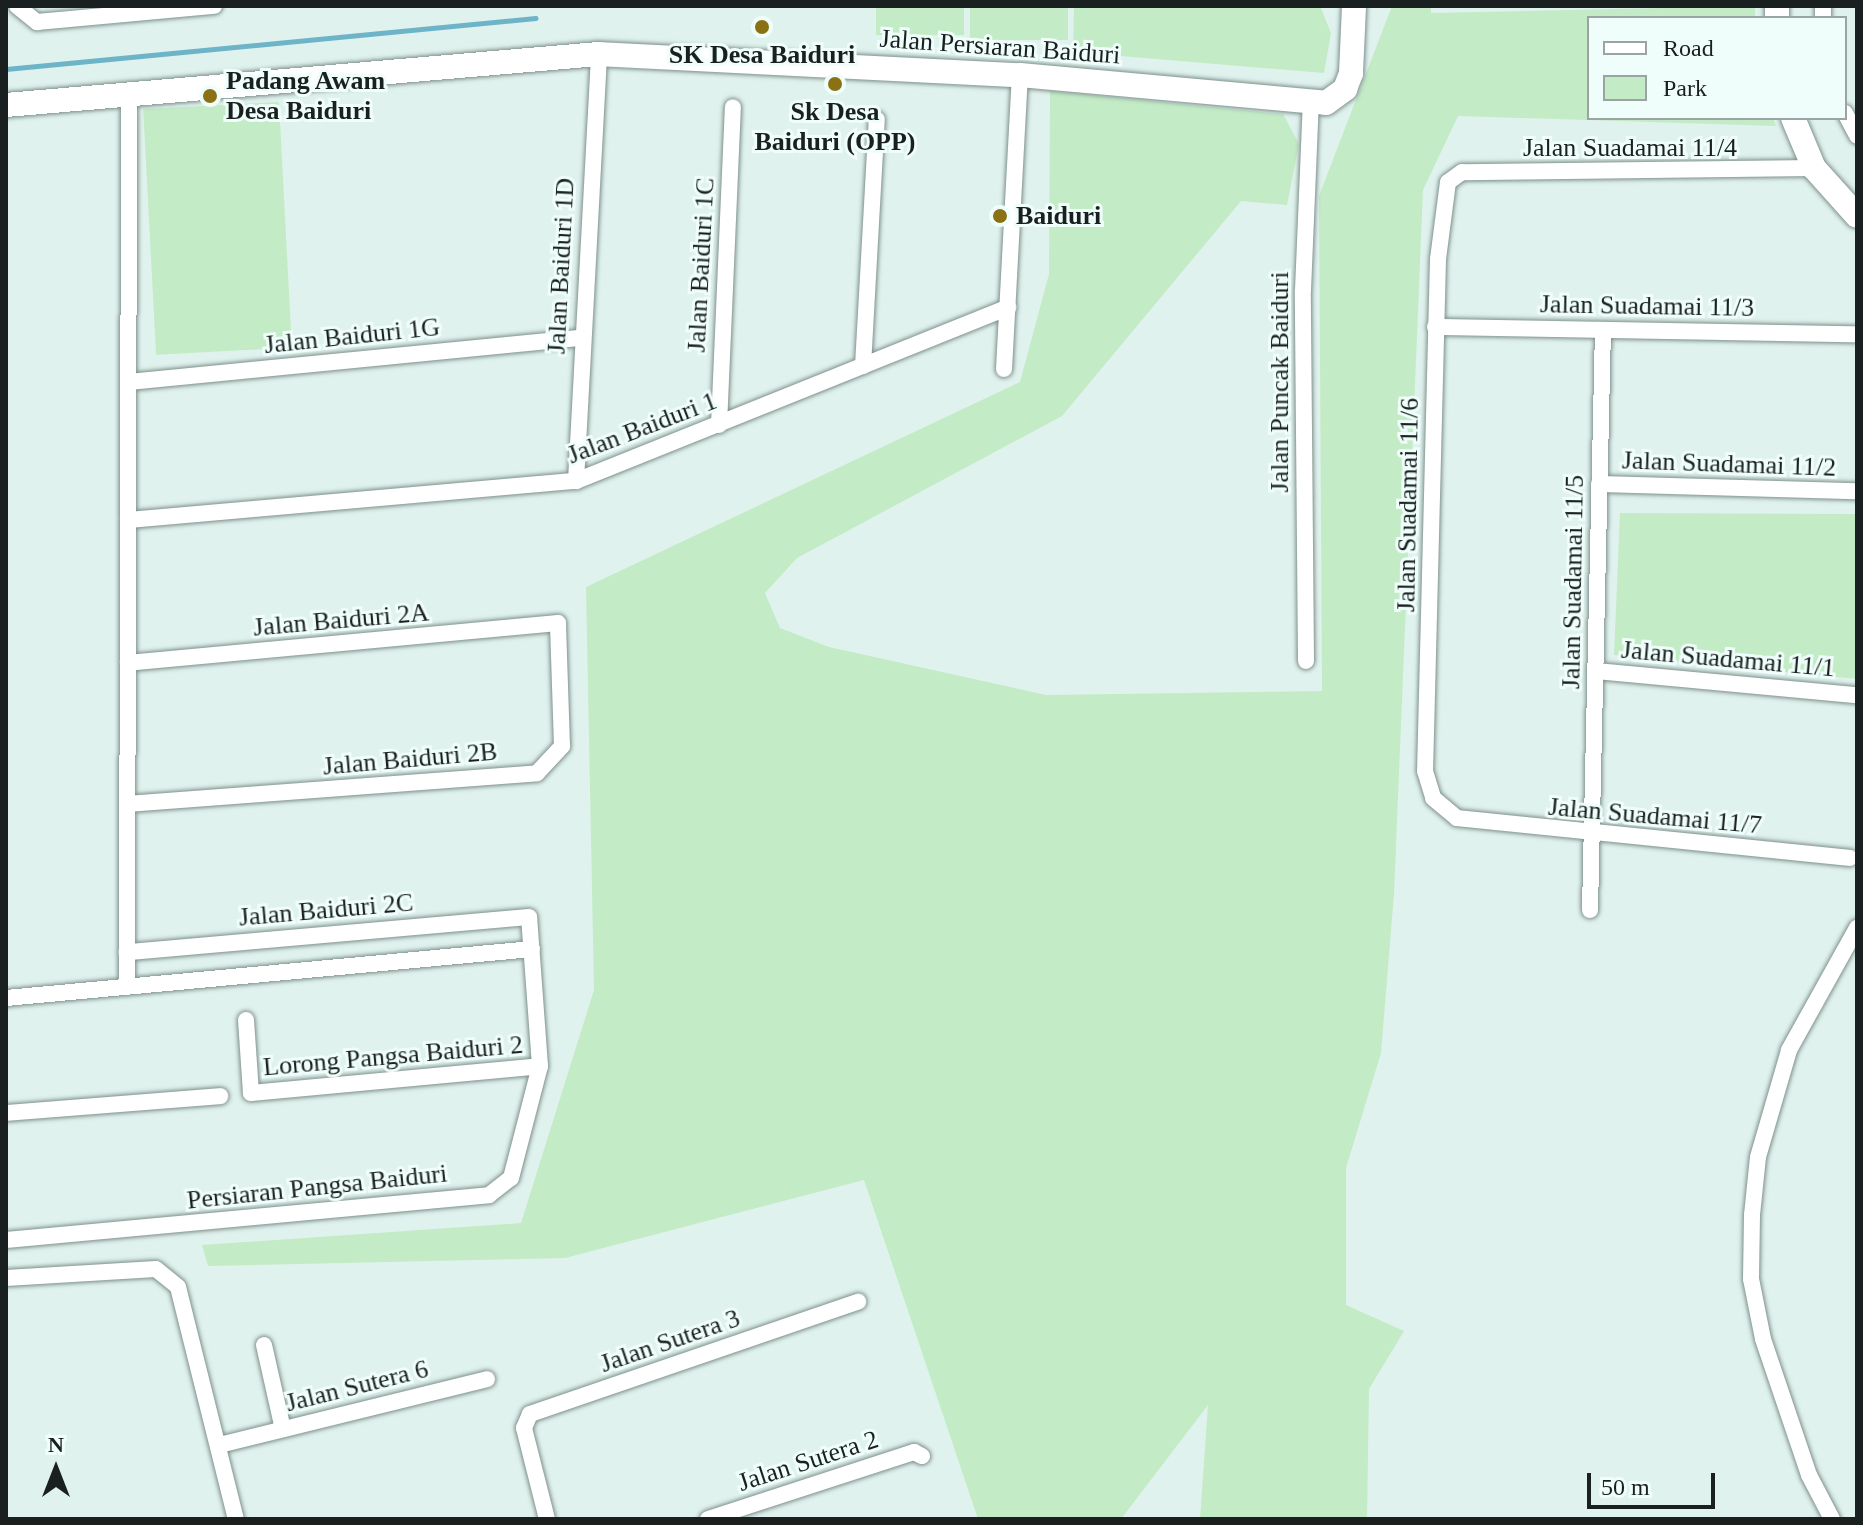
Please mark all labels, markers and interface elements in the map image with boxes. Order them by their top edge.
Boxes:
legend [1587,16,1847,120]
marker: SK Desa Baiduri [753,18,771,36]
street label: Jalan Persiaran Baiduri [879,23,1121,71]
text: Road [1663,35,1714,61]
place label: SK Desa Baiduri [669,39,855,71]
place label: Padang Awam Desa Baiduri [226,65,387,126]
marker: Sk Desa Baiduri (OPP) [826,75,844,93]
text: Park [1663,75,1707,101]
marker: Padang Awam Desa Baiduri [201,87,219,105]
place label: Sk Desa Baiduri (OPP) [754,96,916,158]
street label: Jalan Suadamai 11/4 [1523,132,1737,164]
street label: Jalan Baiduri 1D [541,177,581,355]
street label: Jalan Baiduri 1C [681,177,721,353]
place label: Baiduri [1016,200,1101,232]
marker: Baiduri [991,207,1009,225]
street label: Jalan Puncak Baiduri [1264,272,1296,492]
street label: Jalan Suadamai 11/3 [1540,289,1754,323]
street label: Jalan Baiduri 1G [263,311,441,361]
street label: Jalan Baiduri 1 [563,385,721,471]
street label: Jalan Suadamai 11/6 [1391,398,1425,612]
street label: Jalan Suadamai 11/2 [1621,445,1837,483]
street label: Jalan Suadamai 11/5 [1556,475,1590,689]
street label: Jalan Baiduri 2A [252,597,430,643]
street label: Jalan Suadamai 11/1 [1620,634,1836,684]
street label: Jalan Baiduri 2B [322,736,498,782]
street label: Jalan Suadamai 11/7 [1547,791,1763,841]
street label: Jalan Baiduri 2C [238,887,414,933]
street label: Lorong Pangsa Baiduri 2 [262,1029,524,1083]
street label: Persiaran Pangsa Baiduri [185,1158,449,1216]
street label: Jalan Sutera 3 [596,1303,744,1379]
street label: Jalan Sutera 6 [282,1353,432,1419]
street label: Jalan Sutera 2 [734,1424,882,1498]
north arrow [16,1429,96,1509]
text: N [48,1432,64,1457]
scale bar [1591,1457,1719,1507]
text: 50 m [1601,1474,1650,1500]

